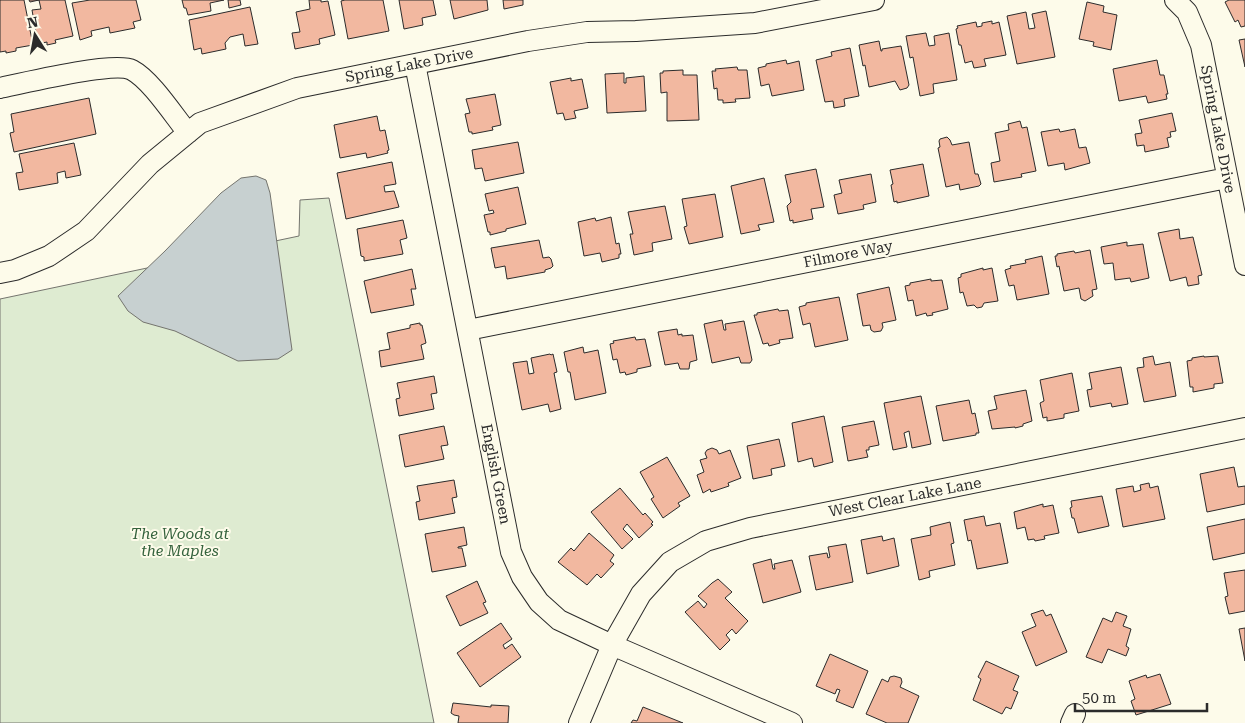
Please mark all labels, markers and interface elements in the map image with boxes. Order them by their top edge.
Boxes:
north arrow [10,10,60,60]
text: N [26,13,40,31]
street label: Spring Lake Drive [344,44,474,86]
street label: Spring Lake Drive [1197,64,1239,194]
street label: Filmore Way [802,236,894,271]
street label: English Green [477,422,515,526]
street label: West Clear Lake Lane [827,473,983,521]
park label: The Woods at the Maples [131,525,230,560]
scale bar [1075,680,1208,712]
text: 50 m [1082,689,1117,707]

